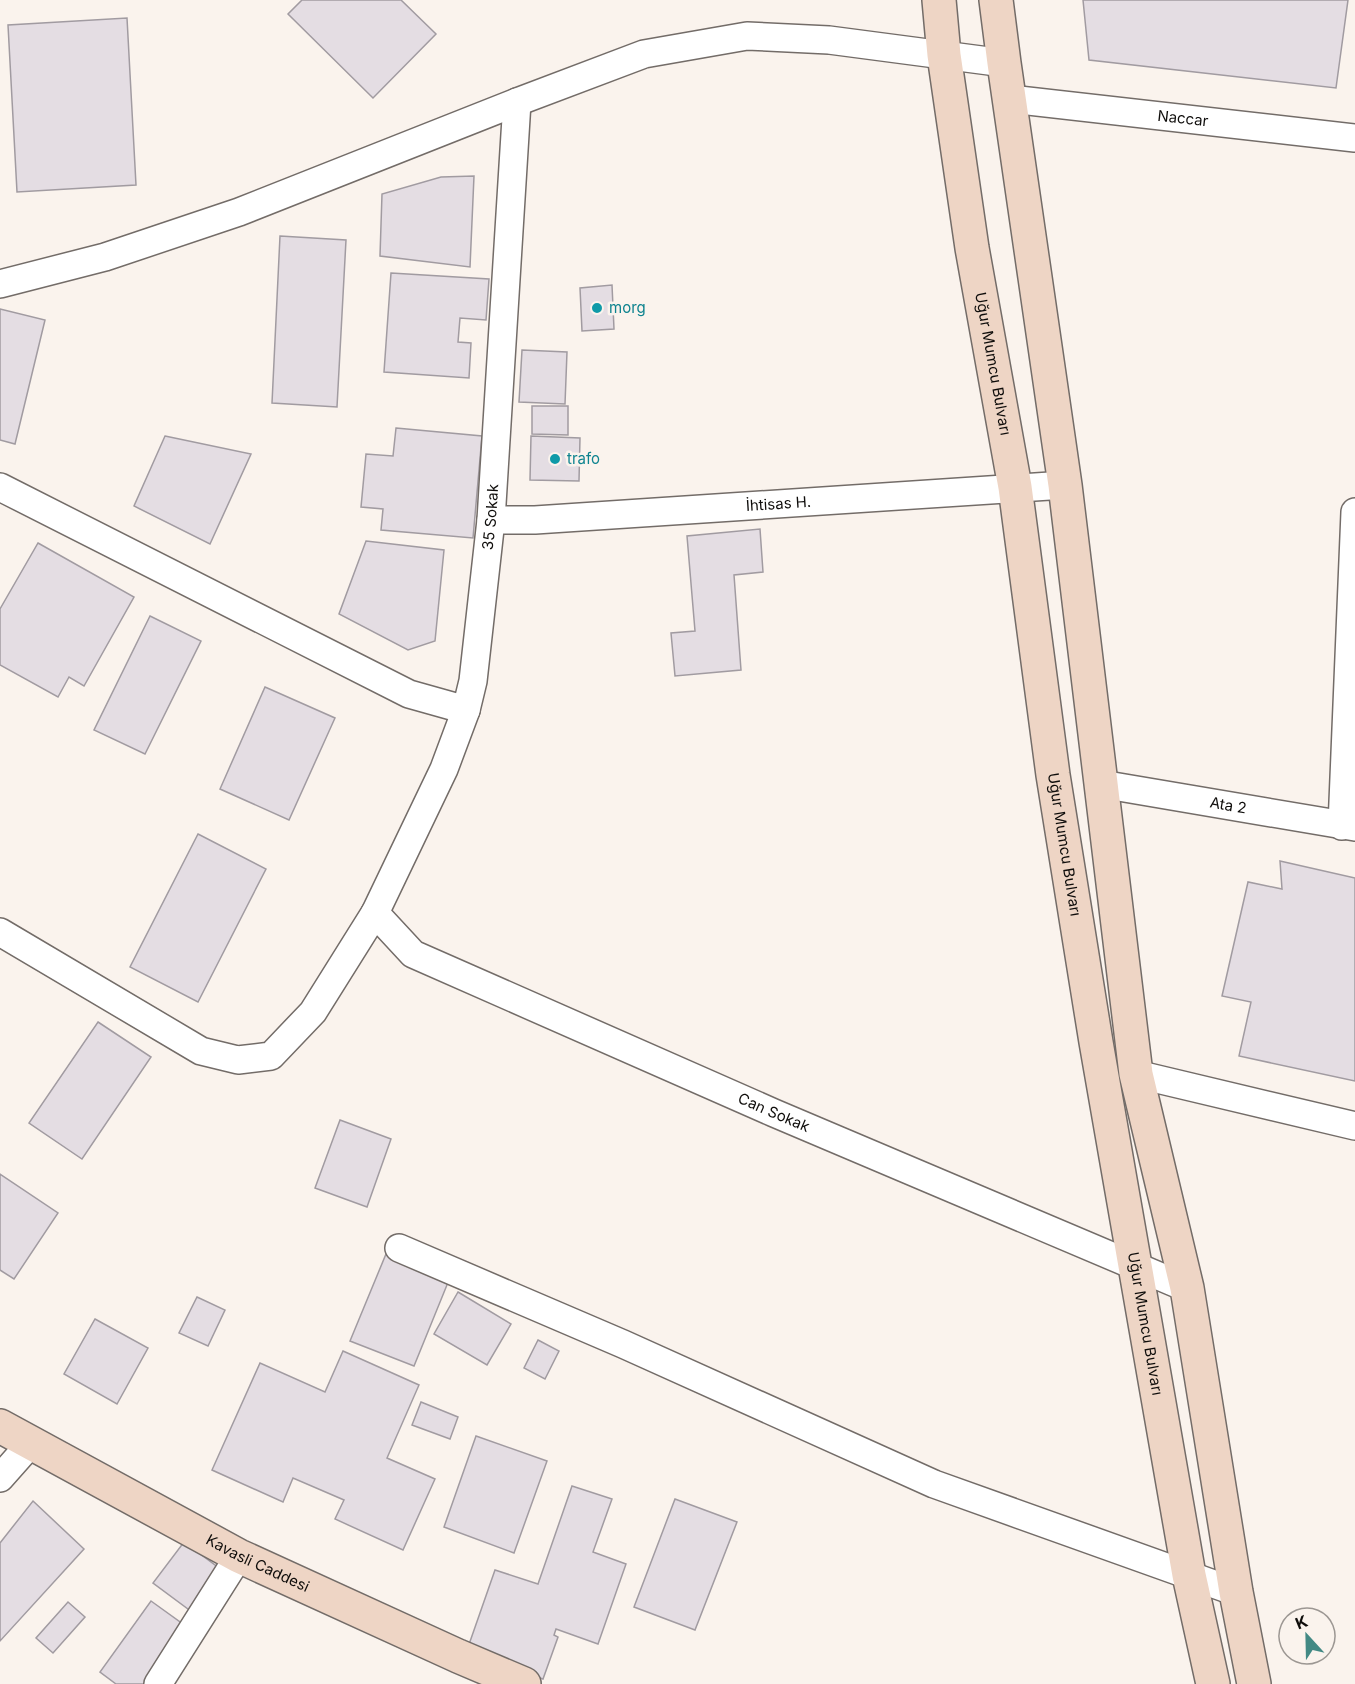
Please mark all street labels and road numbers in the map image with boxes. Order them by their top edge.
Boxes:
street label: Naccar [1156,106,1210,130]
street label: Uğur Mumcu Bulvarı [971,291,1016,437]
street label: 35 Sokak [478,483,502,551]
street label: İhtisas H. [745,492,812,515]
street label: Uğur Mumcu Bulvarı [1044,771,1086,918]
street label: Ata 2 [1209,793,1248,817]
street label: Can Sokak [735,1088,813,1136]
street label: Uğur Mumcu Bulvarı [1124,1251,1167,1397]
street label: Kavasli Caddesi [203,1530,312,1596]

